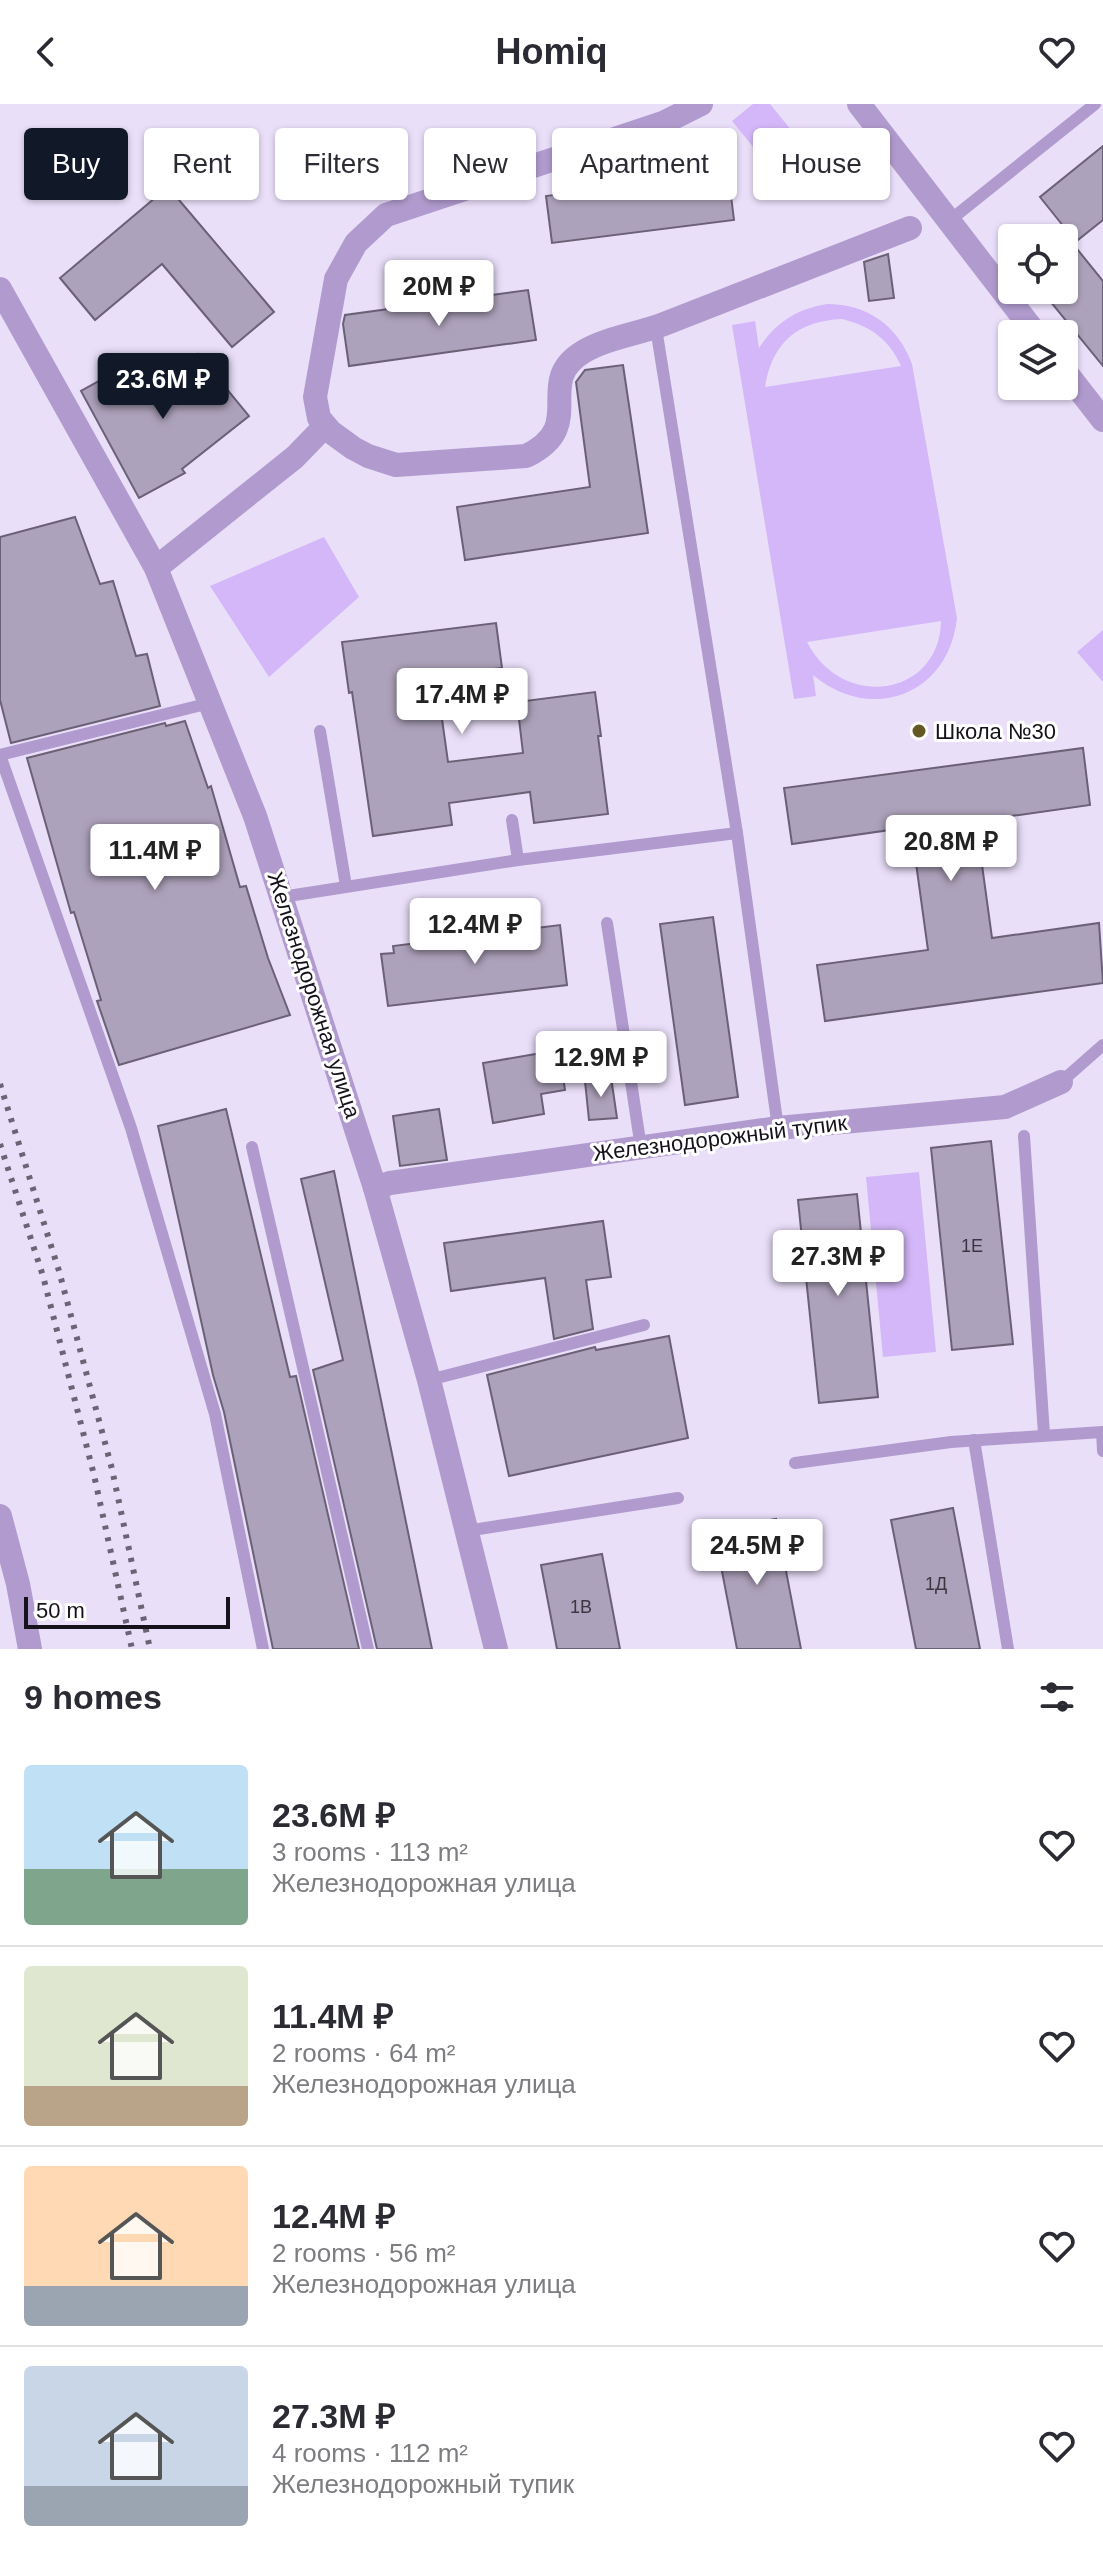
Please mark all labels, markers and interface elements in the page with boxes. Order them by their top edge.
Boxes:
icon: back [24,30,68,74]
icon: heart [1035,30,1079,74]
text: Homiq [496,31,608,72]
chip: Buy [24,128,128,200]
chip: Rent [144,128,259,200]
chip: Filters [275,128,408,200]
chip: New [424,128,536,200]
chip: Apartment [552,128,737,200]
chip: House [753,128,890,200]
map controls [998,224,1078,400]
button: locate [998,224,1078,304]
pin: 20M ₽ [383,260,495,328]
text: 20M ₽ [403,271,475,301]
button: layers [998,320,1078,400]
pin: 23.6M ₽ [89,353,237,421]
text: 23.6M ₽ [116,364,210,394]
pin: 17.4M ₽ [388,668,536,736]
text: 17.4M ₽ [415,679,509,709]
place label: Школа №30 [935,719,1056,744]
marker: Школа №30 [910,722,928,740]
pin: 20.8M ₽ [877,815,1025,883]
pin: 11.4M ₽ [81,824,229,892]
text: 20.8M ₽ [904,826,998,856]
text: 11.4M ₽ [108,835,202,865]
street label: Железнодорожная улица [262,869,366,1122]
pin: 12.4M ₽ [401,898,549,966]
text: 12.4M ₽ [428,909,522,939]
pin: 12.9M ₽ [527,1031,675,1099]
text: 12.9M ₽ [554,1042,648,1072]
street label: Железнодорожный тупик [592,1110,849,1166]
pin: 27.3M ₽ [764,1230,912,1298]
house number: 1Е [961,1236,983,1256]
text: 27.3M ₽ [791,1241,885,1271]
pin: 24.5M ₽ [683,1519,831,1587]
text: 24.5M ₽ [710,1530,804,1560]
house number: 1Д [925,1574,947,1594]
scale bar [24,1593,230,1629]
house number: 1В [570,1597,592,1617]
text: 50 m [36,1598,85,1623]
icon: filters [1035,1675,1079,1719]
text: 9 homes [24,1678,162,1716]
text: 23.6M ₽ [272,1796,396,1834]
icon: home [88,1797,184,1893]
icon: heart [1035,1823,1079,1867]
text: 3 rooms · 113 m² [272,1837,468,1867]
text: Железнодорожная улица [272,1868,576,1898]
text: 11.4M ₽ [272,1997,394,2035]
icon: home [88,1998,184,2094]
icon: heart [1035,2024,1079,2068]
text: 2 rooms · 64 m² [272,2038,456,2068]
text: Железнодорожная улица [272,2069,576,2099]
text: 12.4M ₽ [272,2197,396,2235]
icon: home [88,2198,184,2294]
icon: heart [1035,2224,1079,2268]
text: 2 rooms · 56 m² [272,2238,456,2268]
text: Железнодорожная улица [272,2269,576,2299]
text: 27.3M ₽ [272,2397,396,2435]
icon: home [88,2398,184,2494]
icon: heart [1035,2424,1079,2468]
text: 4 rooms · 112 m² [272,2438,468,2468]
text: Железнодорожный тупик [272,2469,574,2499]

